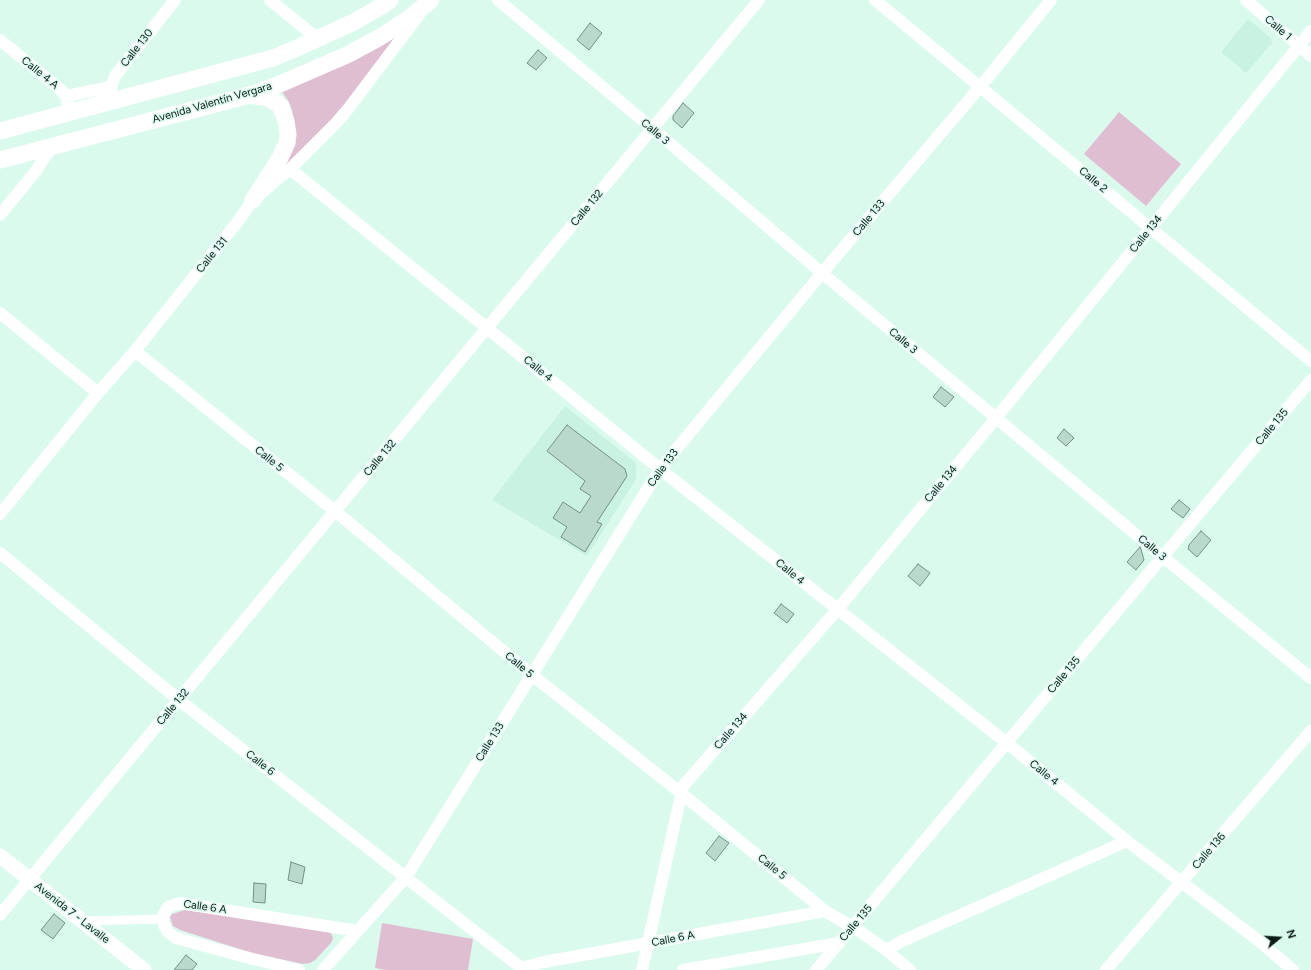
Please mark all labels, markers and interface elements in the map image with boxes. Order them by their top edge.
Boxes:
street label: Calle 1 [1262,13,1294,43]
street label: Calle 130 [118,26,156,70]
street label: Calle 4 A [19,54,61,92]
street label: Avenida Valentín Vergara [151,80,273,126]
street label: Calle 3 [638,116,672,148]
street label: Calle 2 [1076,164,1110,196]
street label: Calle 132 [568,187,606,229]
street label: Calle 133 [850,197,888,239]
street label: Calle 134 [1127,213,1165,255]
street label: Calle 131 [194,234,230,276]
street label: Calle 3 [886,325,920,357]
street label: Calle 4 [521,353,555,385]
street label: Calle 135 [1253,406,1291,448]
street label: Calle 132 [361,437,399,479]
street label: Calle 5 [252,443,286,475]
street label: Calle 133 [645,446,681,490]
street label: Calle 134 [922,463,960,505]
street label: Calle 3 [1135,532,1169,564]
street label: Calle 4 [773,556,807,588]
street label: Calle 5 [502,649,536,681]
street label: Calle 135 [1045,654,1083,696]
street label: Calle 132 [154,686,192,728]
street label: Calle 134 [711,710,751,752]
street label: Calle 133 [473,720,507,764]
street label: Calle 6 [243,748,277,778]
street label: Calle 4 [1027,757,1061,789]
street label: Calle 136 [1190,830,1228,872]
street label: Calle 5 [755,851,789,883]
street label: Avenida 7 - Lavalle [32,880,112,946]
street label: Calle 6 A [183,897,227,917]
street label: Calle 135 [837,902,875,944]
north arrow [1259,918,1299,958]
street label: Calle 6 A [650,928,696,950]
text: N [1283,928,1298,940]

